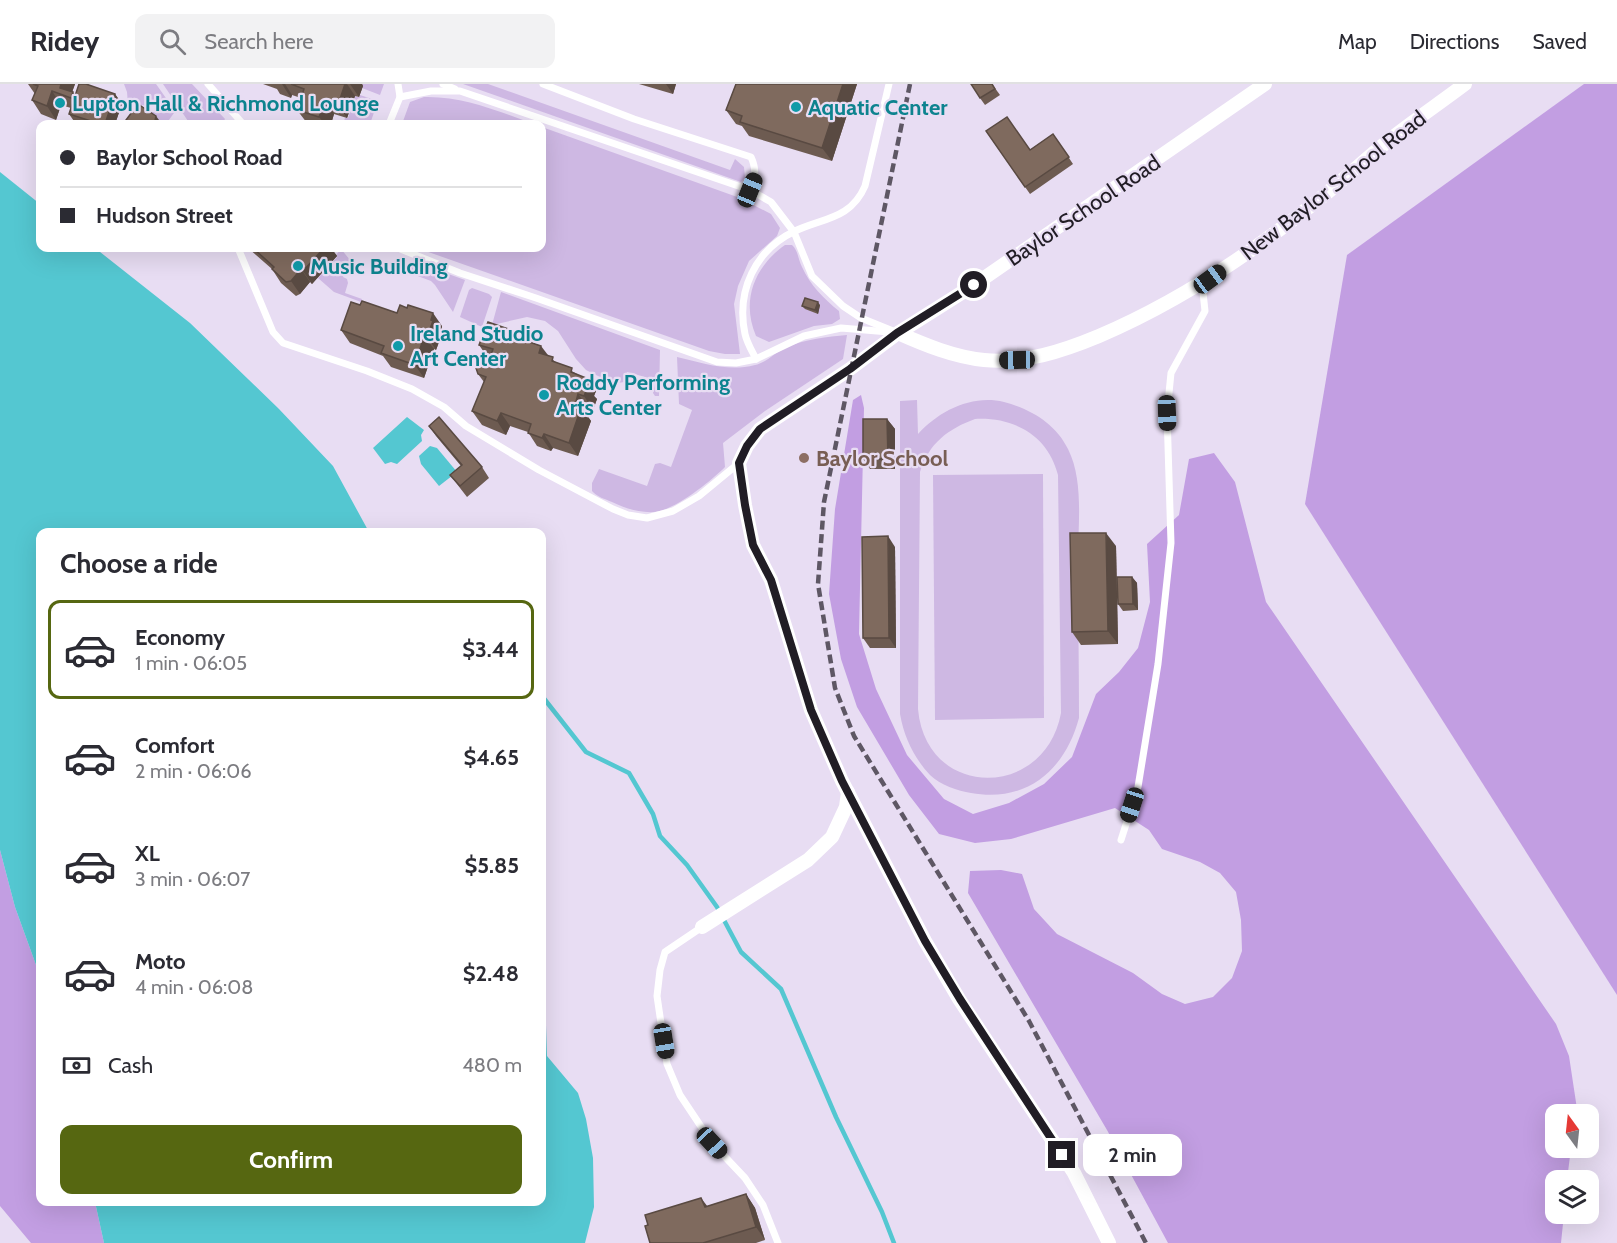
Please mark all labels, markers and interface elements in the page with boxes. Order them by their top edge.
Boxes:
search box [135,14,555,68]
text: Ridey [30,24,99,58]
icon: search [156,25,189,58]
text: Search here [204,28,314,55]
text: Map [1338,29,1377,54]
text: Directions [1410,29,1499,54]
text: Saved [1532,29,1587,54]
place label: Lupton Hall & Richmond Lounge [72,90,379,117]
place label: Aquatic Center [808,94,948,121]
marker: Lupton Hall & Richmond Lounge [53,96,67,110]
marker: Aquatic Center [789,100,803,114]
street label: New Baylor School Road [1235,105,1431,266]
text: Baylor School Road [96,144,283,171]
street label: Baylor School Road [1001,149,1166,272]
car [735,170,765,210]
text: Hudson Street [96,202,233,229]
place label: Music Building [310,253,448,280]
marker: Music Building [291,259,305,273]
car [1190,261,1230,297]
route start [960,271,987,298]
place label: Ireland Studio Art Center [410,320,543,372]
marker: Ireland Studio Art Center [391,339,405,353]
car [999,351,1035,369]
place label: Roddy Performing Arts Center [556,369,730,421]
marker: Roddy Performing Arts Center [537,388,551,402]
car [1157,395,1177,431]
place label: Baylor School [816,445,948,472]
marker: Baylor School [797,451,811,465]
text: Choose a ride [60,547,218,580]
icon: car [63,623,117,677]
text: Economy [135,624,225,651]
text: $3.44 [462,636,519,663]
text: 1 min · 06:05 [135,651,247,675]
icon: car [63,731,117,785]
text: Comfort [135,732,214,759]
text: $4.65 [464,744,519,771]
text: 2 min · 06:06 [135,759,252,783]
car [1118,785,1146,825]
icon: car [63,839,117,893]
text: XL [135,840,160,867]
text: $5.85 [464,852,519,879]
text: 3 min · 06:07 [135,867,250,891]
icon: car [63,947,117,1001]
text: Moto [135,948,186,975]
text: $2.48 [463,960,519,987]
text: 4 min · 06:08 [135,975,253,999]
car [652,1022,676,1060]
icon: cash [60,1049,93,1082]
text: Cash [108,1052,153,1079]
text: 480 m [462,1053,522,1077]
north arrow [1545,1104,1599,1158]
map controls [1545,1104,1599,1224]
car [693,1124,731,1162]
button: Confirm [60,1125,522,1194]
callout: 2 min [1083,1134,1182,1176]
route end [1048,1141,1075,1168]
text: 2 min [1108,1143,1157,1167]
button: layers [1545,1170,1599,1224]

